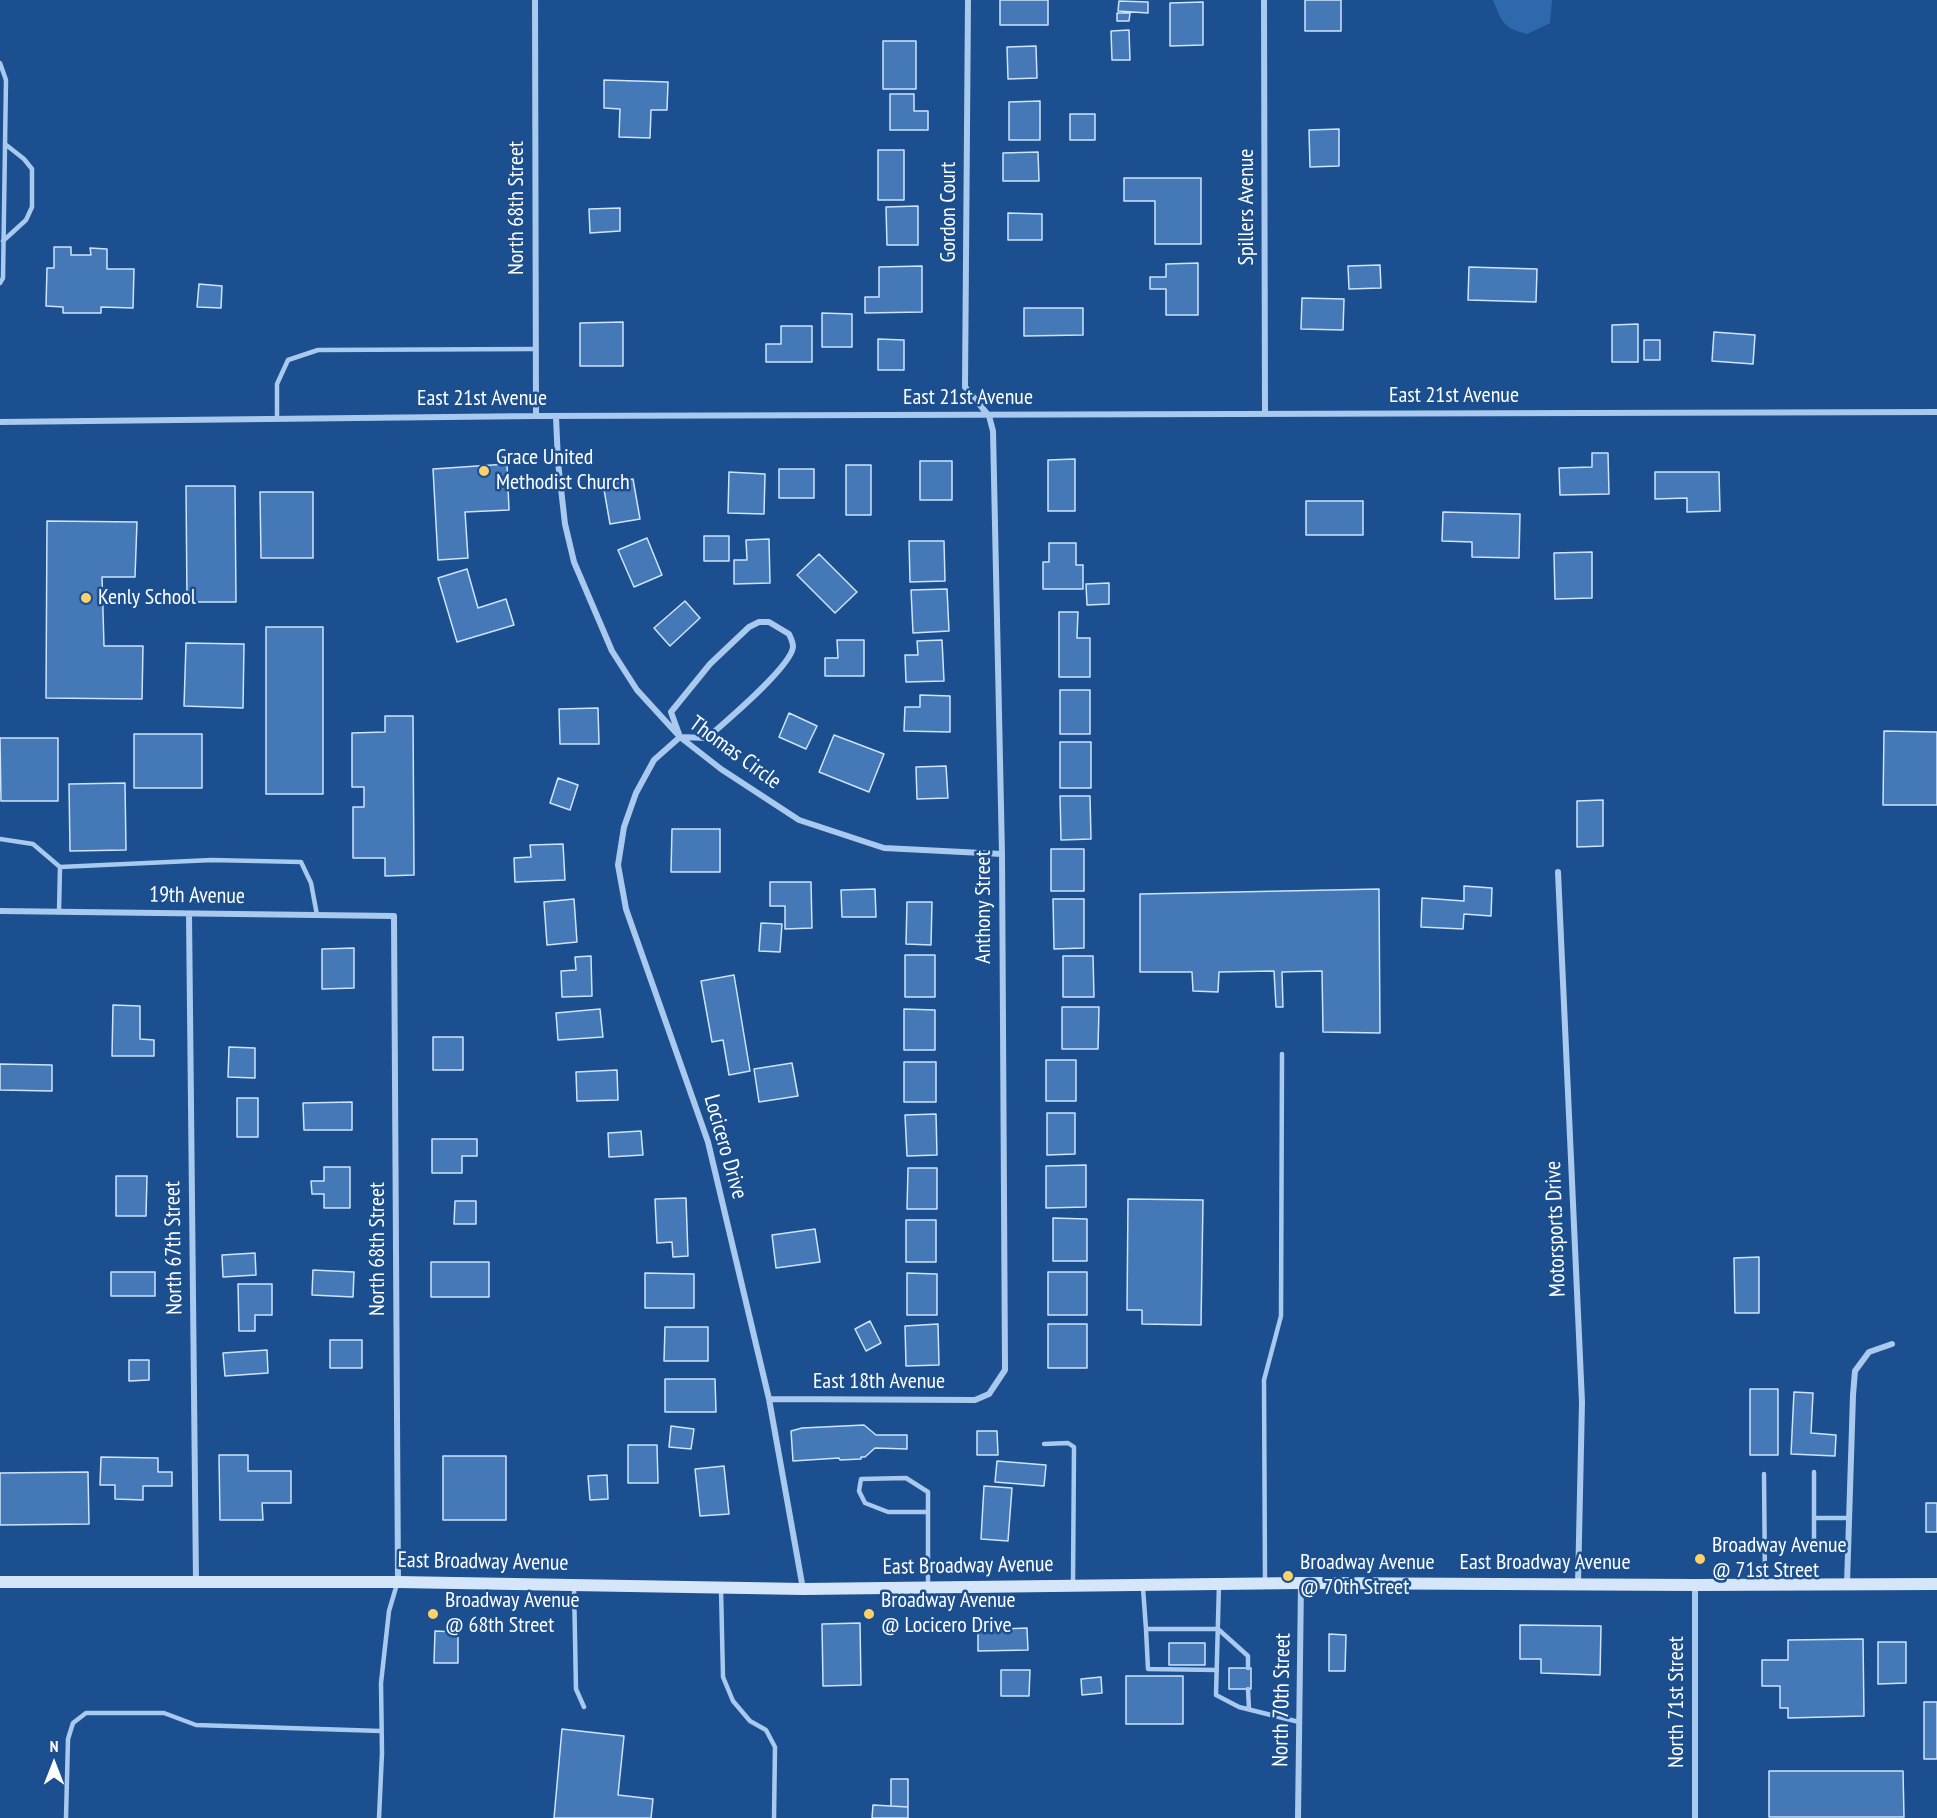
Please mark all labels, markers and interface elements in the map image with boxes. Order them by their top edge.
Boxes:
street label: North 68th Street [504,141,530,275]
street label: Spillers Avenue [1234,149,1260,265]
street label: Gordon Court [936,162,962,262]
street label: East 21st Avenue [1389,383,1519,409]
street label: East 21st Avenue [903,385,1033,411]
street label: East 21st Avenue [417,386,547,412]
place label: Grace United Methodist Church [496,445,630,496]
marker: Grace United Methodist Church [477,464,491,478]
place label: Kenly School [98,585,196,611]
marker: Kenly School [79,591,93,605]
street label: Thomas Circle [684,711,786,795]
street label: Anthony Street [971,850,997,964]
street label: 19th Avenue [149,882,245,910]
street label: Locicero Drive [698,1092,752,1202]
street label: Motorsports Drive [1540,1161,1572,1297]
street label: North 67th Street [160,1181,188,1315]
street label: North 68th Street [365,1182,391,1316]
street label: East 18th Avenue [813,1369,945,1395]
place label: Broadway Avenue @ 71st Street [1712,1533,1847,1585]
street label: East Broadway Avenue [397,1547,569,1577]
place label: Broadway Avenue @ 70th Street [1300,1550,1435,1602]
street label: East Broadway Avenue [1460,1550,1630,1576]
street label: East Broadway Avenue [882,1551,1054,1581]
marker: Broadway Avenue @ 71st Street [1693,1552,1707,1566]
marker: Broadway Avenue @ 70th Street [1281,1569,1295,1583]
place label: Broadway Avenue @ 68th Street [445,1588,580,1640]
place label: Broadway Avenue @ Locicero Drive [881,1588,1016,1640]
marker: Broadway Avenue @ 68th Street [426,1607,440,1621]
marker: Broadway Avenue @ Locicero Drive [862,1607,876,1621]
street label: North 70th Street [1268,1633,1296,1767]
street label: North 71st Street [1664,1636,1690,1768]
north arrow [24,1734,84,1794]
text: N [50,1736,58,1756]

